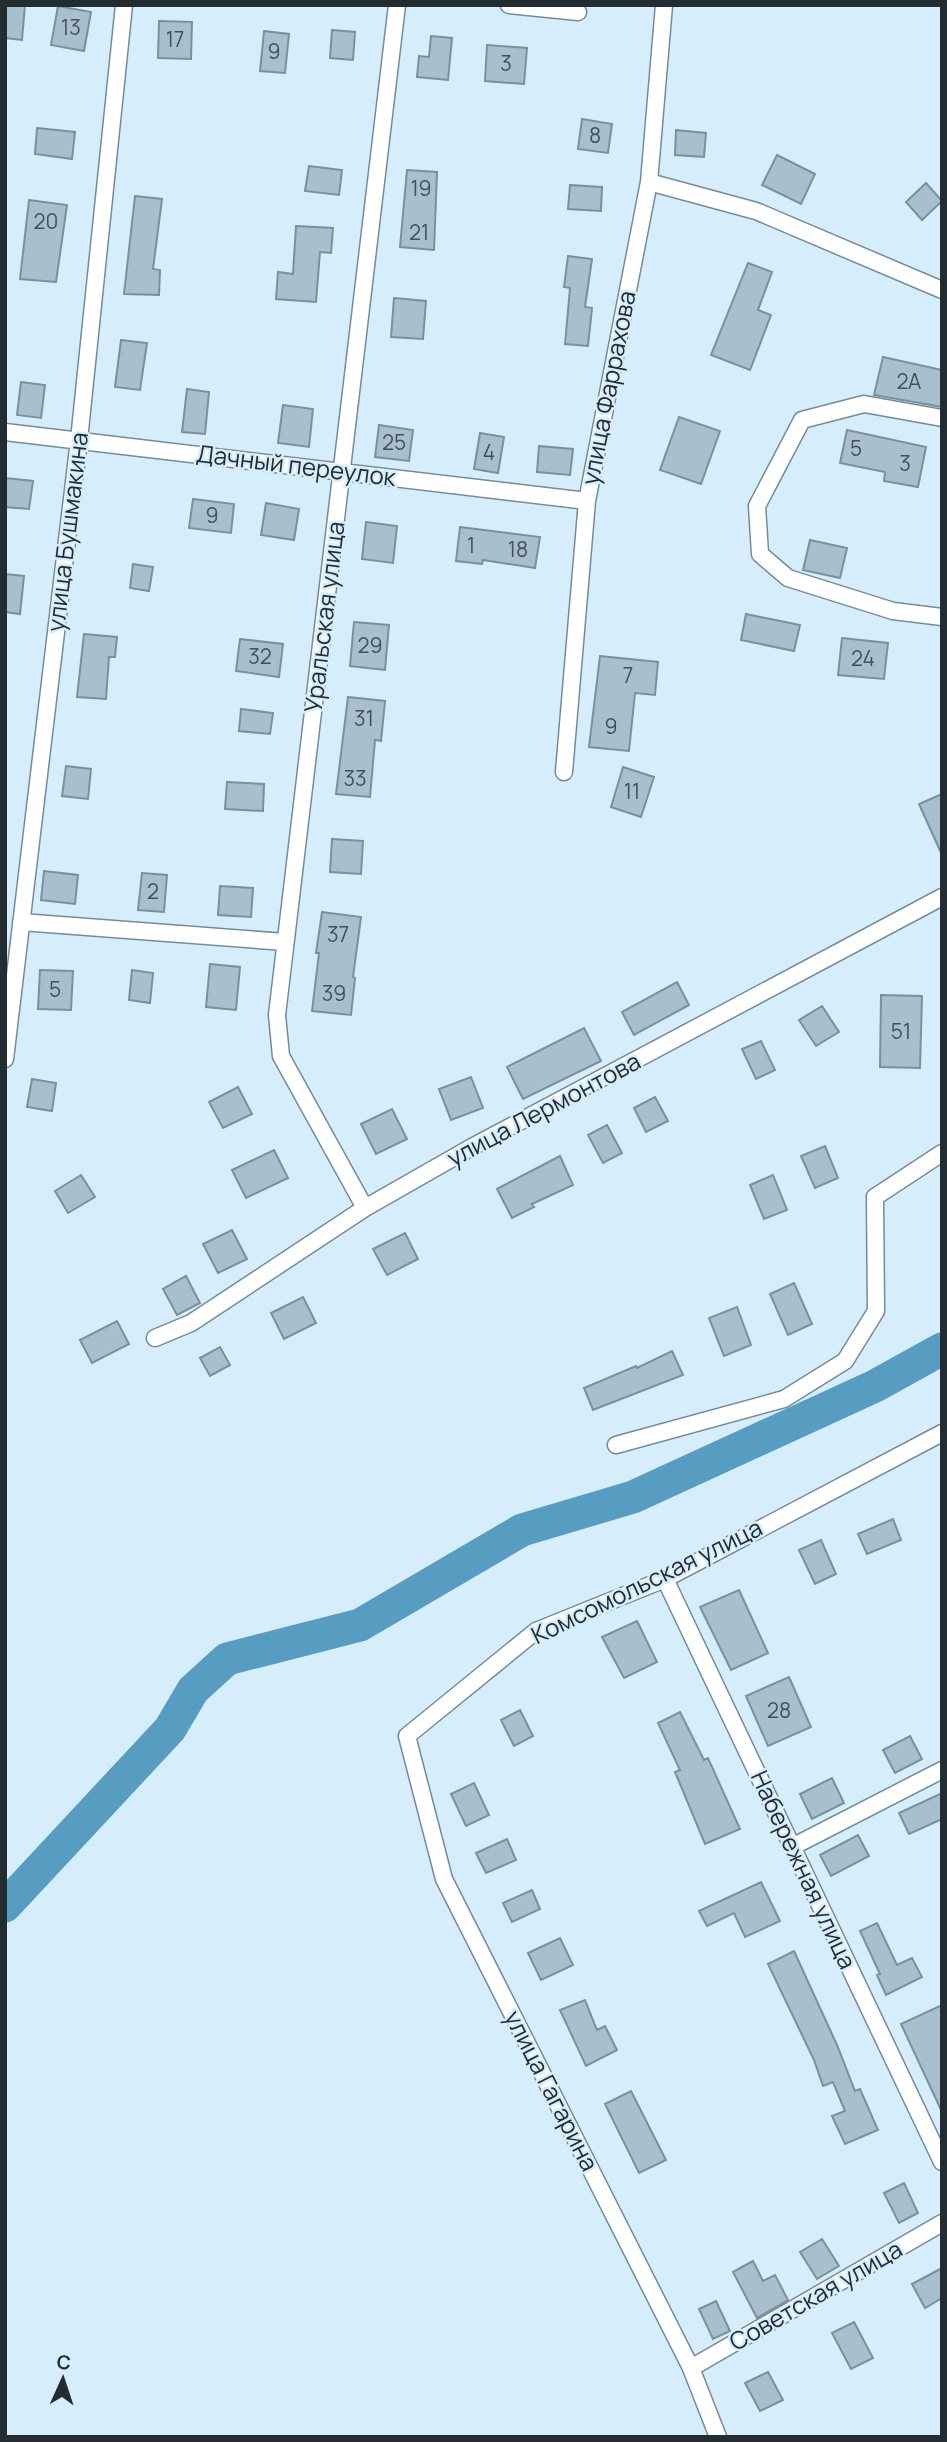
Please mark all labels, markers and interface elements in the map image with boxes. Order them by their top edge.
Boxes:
house number: 13 [61,13,81,41]
house number: 17 [166,25,184,53]
house number: 9 [267,37,281,65]
house number: 3 [500,49,512,77]
house number: 8 [589,121,601,149]
house number: 19 [410,174,432,202]
house number: 20 [34,207,58,235]
house number: 21 [409,218,429,246]
street label: улица Фаррахова [573,288,643,488]
house number: 2А [897,367,921,395]
house number: 25 [382,428,406,456]
street label: улица Бушмакина [38,430,95,634]
house number: 5 [850,434,862,462]
street label: Дачный переулок [195,436,399,493]
house number: 4 [483,438,495,466]
house number: 3 [899,449,911,477]
house number: 9 [205,501,219,529]
street label: Уральская улица [295,519,352,714]
house number: 1 [467,531,475,559]
house number: 18 [508,535,528,563]
house number: 29 [357,631,383,659]
house number: 32 [248,642,272,670]
house number: 24 [851,644,875,672]
house number: 7 [623,661,633,689]
house number: 31 [354,704,374,732]
house number: 9 [604,712,618,740]
house number: 33 [343,764,367,792]
house number: 11 [624,777,640,805]
house number: 2 [147,877,159,905]
house number: 37 [327,920,349,948]
house number: 5 [49,975,61,1003]
house number: 39 [322,979,346,1007]
house number: 51 [891,1017,911,1045]
street label: улица Лермонтова [441,1044,646,1174]
street label: Комсомольская улица [525,1510,767,1651]
house number: 28 [767,1696,791,1724]
street label: Набережная улица [744,1765,865,1974]
street label: улица Гагарина [498,2004,607,2176]
street label: Советская улица [723,2232,908,2358]
north arrow [28,2344,98,2414]
text: С [56,2349,72,2375]

